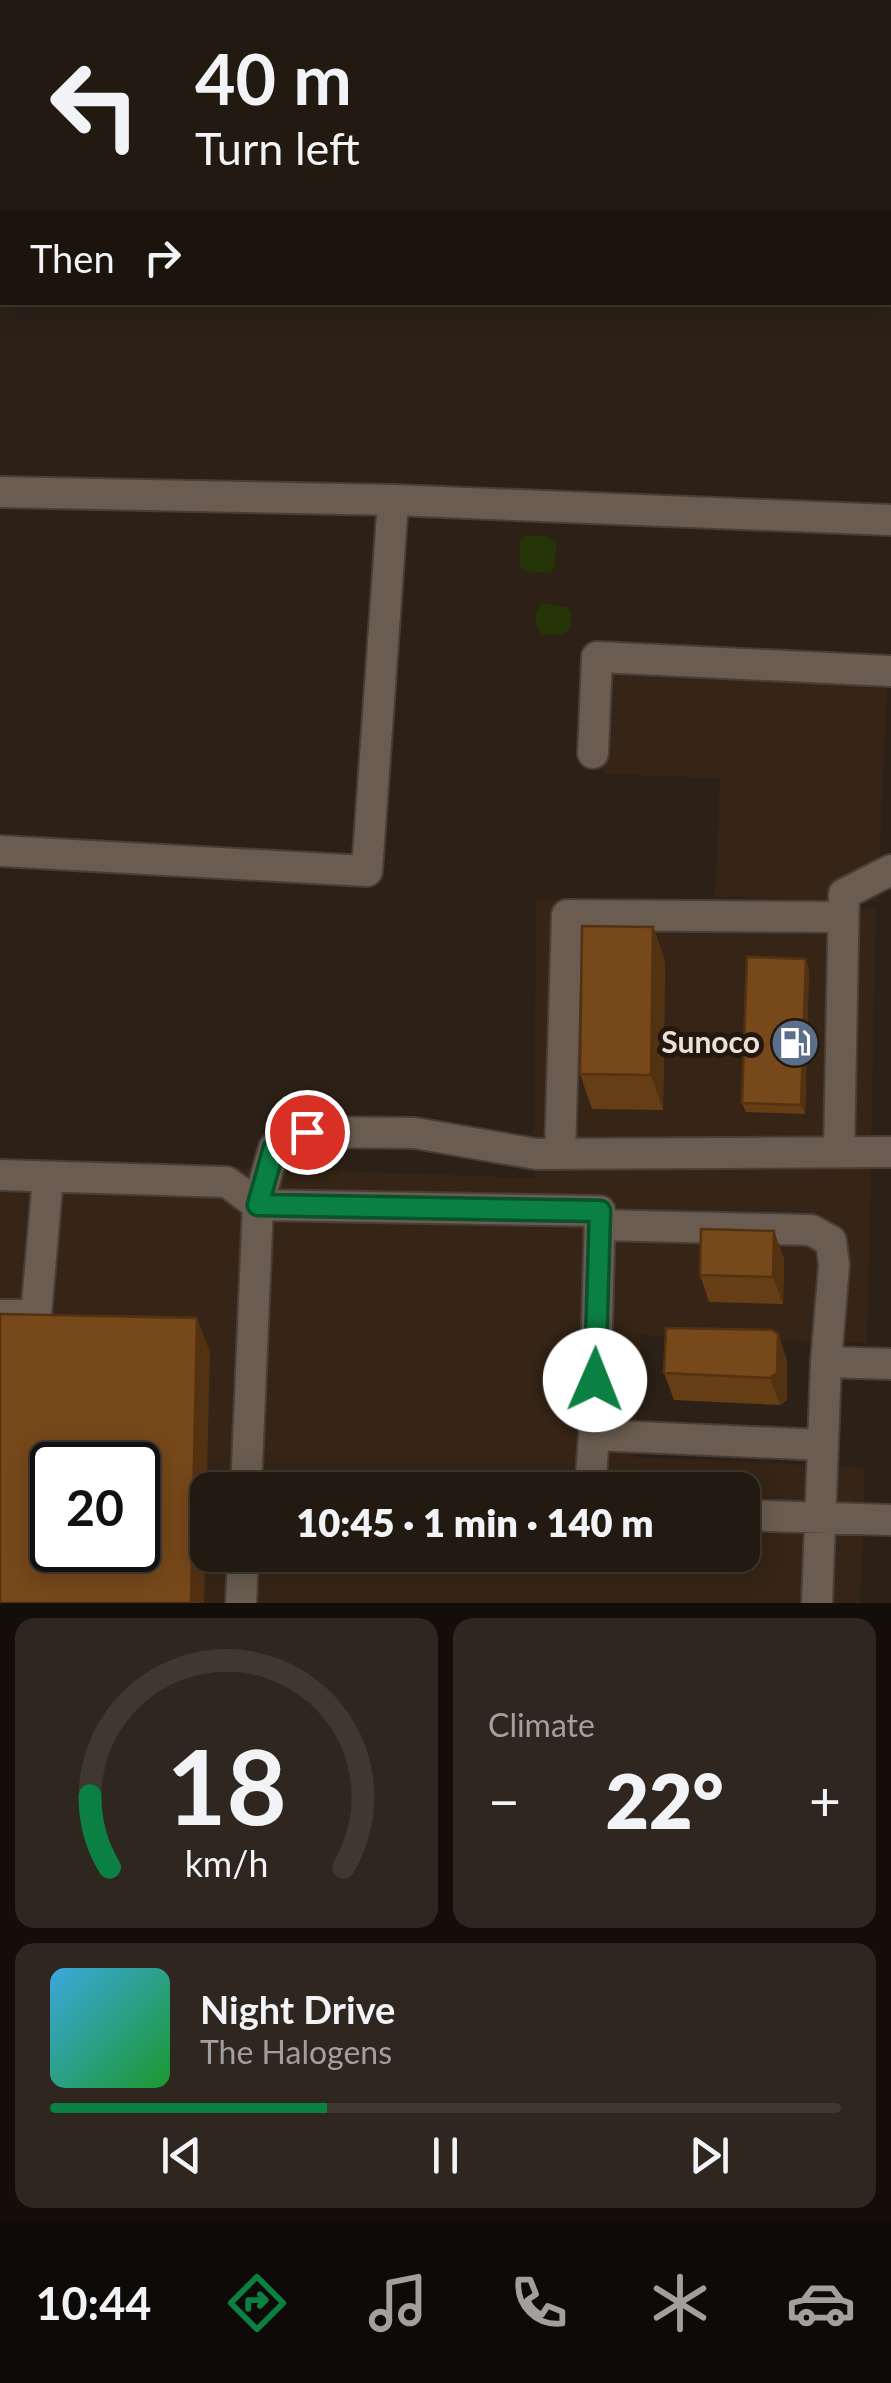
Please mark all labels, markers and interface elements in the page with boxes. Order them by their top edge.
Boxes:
text: 40 m [195,36,352,120]
icon: left [30,40,160,170]
text: Turn left [195,121,360,175]
icon: right [135,230,190,285]
text: Then [30,235,115,281]
fuel station icon: Sunoco [769,1017,821,1069]
place label: Sunoco [661,1023,760,1059]
pin [265,1090,350,1175]
icon: arrive [280,1105,335,1160]
position arrow [543,1328,647,1432]
speed limit sign: 20 [30,1442,160,1572]
text: 10:45 · 1 min · 140 m [296,1499,654,1545]
text: Climate [488,1705,595,1744]
text: 18 [166,1722,287,1847]
text: 22° [605,1755,724,1845]
text: − [488,1767,520,1833]
text: + [809,1767,841,1833]
text: km/h [185,1842,268,1885]
text: Night Drive [200,1986,395,2032]
text: The Halogens [200,2032,392,2071]
icon: previous [154,2128,209,2183]
icon: pause [418,2128,473,2183]
icon: next [682,2128,737,2183]
icon: directions [222,2268,292,2338]
icon: music [363,2268,433,2338]
icon: phone [504,2268,574,2338]
icon: climate [645,2268,715,2338]
icon: car [786,2268,856,2338]
text: 10:44 [35,2276,151,2330]

